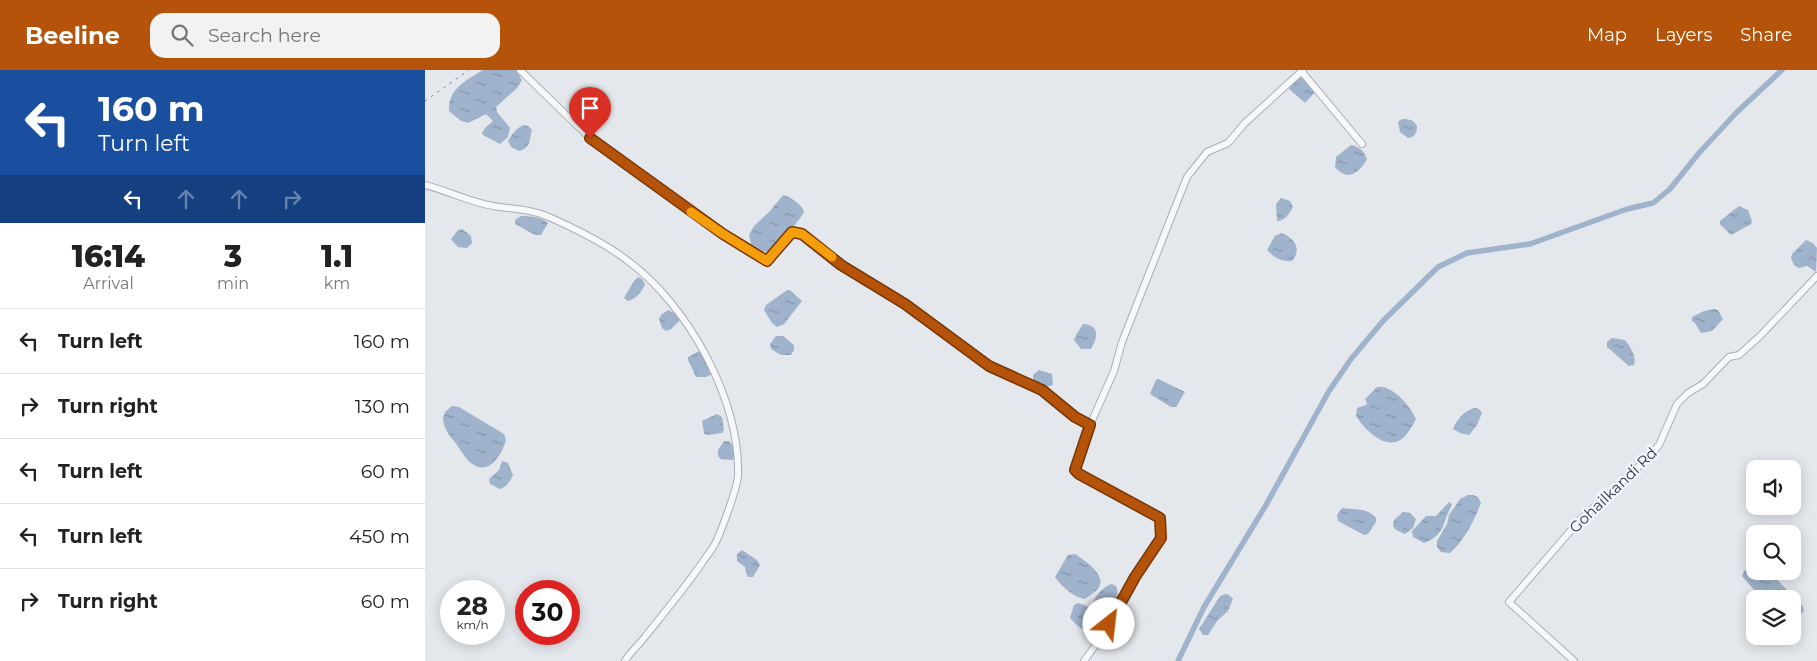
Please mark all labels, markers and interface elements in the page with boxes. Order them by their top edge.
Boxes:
search box [150,13,500,58]
text: Beeline [25,21,120,50]
icon: search [168,21,196,49]
text: Search here [208,24,321,47]
text: Map [1587,24,1627,46]
text: Layers [1655,24,1712,46]
text: Share [1740,24,1792,46]
text: 160 m [98,87,204,130]
pin [569,87,611,138]
icon: left [15,90,80,155]
icon: arrive [576,94,604,122]
text: Turn left [98,130,190,157]
icon: left [119,185,147,213]
icon: ahead [172,185,200,213]
icon: ahead [225,185,253,213]
icon: right [278,185,306,213]
text: 16:14 [72,238,145,275]
text: 3 [224,238,242,275]
text: 1.1 [321,238,353,275]
text: Arrival [83,274,134,293]
text: min [217,274,249,293]
text: km [324,274,350,293]
icon: left [15,327,43,355]
text: Turn left [58,330,143,353]
text: 160 m [354,330,410,353]
icon: right [15,392,43,420]
text: Turn right [58,395,158,418]
text: 130 m [355,395,410,418]
street label: Gohailkandi Rd [1565,443,1661,537]
icon: left [15,457,43,485]
text: Turn left [58,460,143,483]
text: 60 m [361,460,410,483]
map controls [1746,460,1801,645]
button: sound [1746,460,1801,515]
icon: left [15,522,43,550]
text: Turn left [58,525,143,548]
text: 450 m [349,525,410,548]
button: search [1746,525,1801,580]
speed limit sign: 30 [515,580,580,645]
icon: right [15,587,43,615]
text: Turn right [58,590,158,613]
text: 60 m [361,590,410,613]
button: layers [1746,590,1801,645]
text: 28 [457,591,488,621]
position arrow [1082,597,1134,649]
text: km/h [456,617,489,632]

